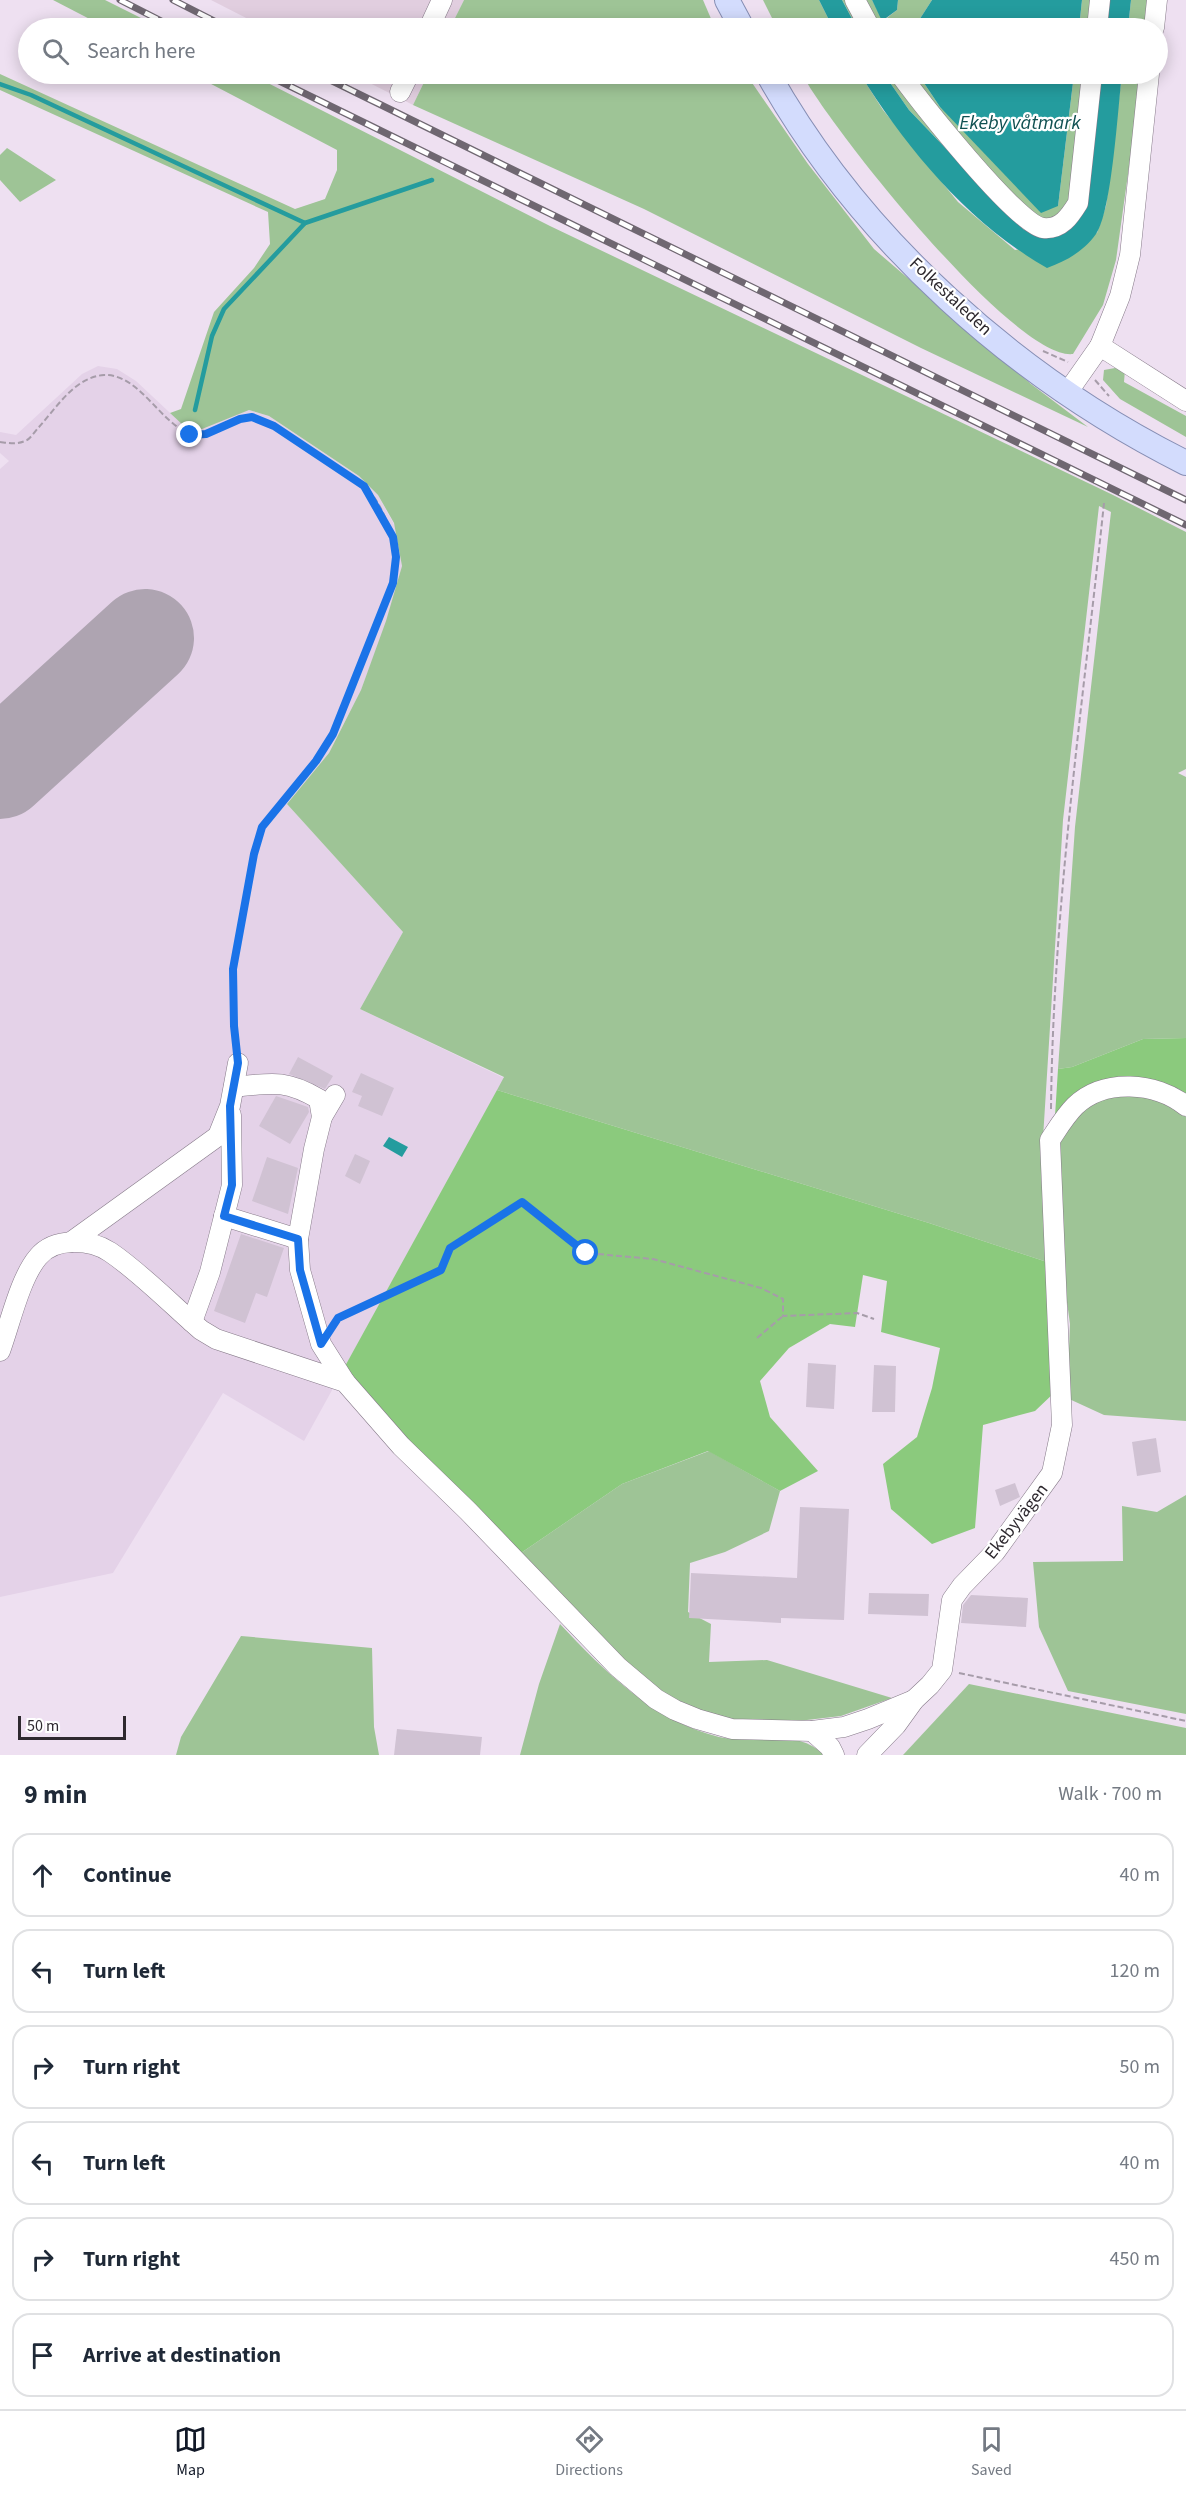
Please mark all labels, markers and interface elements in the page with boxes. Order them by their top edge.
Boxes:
search box [18,18,1168,84]
icon: search [39,35,72,68]
text: Search here [87,35,195,67]
water label: Ekeby våtmark [959,109,1081,137]
street label: Folkestaleden [904,252,997,341]
route end [176,421,202,447]
route start [572,1239,598,1265]
street label: Ekebyvägen [979,1478,1054,1564]
scale bar [18,1713,126,1740]
text: 50 m [27,1715,59,1737]
text: 9 min [24,1776,87,1813]
text: Walk · 700 m [1058,1780,1162,1808]
icon: ahead [26,1859,59,1892]
text: Continue [83,1859,172,1891]
text: 40 m [1120,1861,1160,1889]
icon: left [26,1955,59,1988]
text: Turn left [83,1955,165,1987]
text: 120 m [1110,1957,1160,1985]
icon: right [26,2051,59,2084]
text: Turn right [83,2051,180,2083]
text: 50 m [1120,2053,1160,2081]
icon: left [26,2147,59,2180]
text: Turn left [83,2147,165,2179]
text: 40 m [1120,2149,1160,2177]
icon: right [26,2243,59,2276]
text: Turn right [83,2243,180,2275]
text: 450 m [1110,2245,1160,2273]
icon: arrive [26,2339,59,2372]
text: Arrive at destination [83,2339,281,2371]
tab: Map [174,2423,207,2481]
tab: Directions [555,2423,623,2481]
tab: Saved [971,2423,1012,2481]

